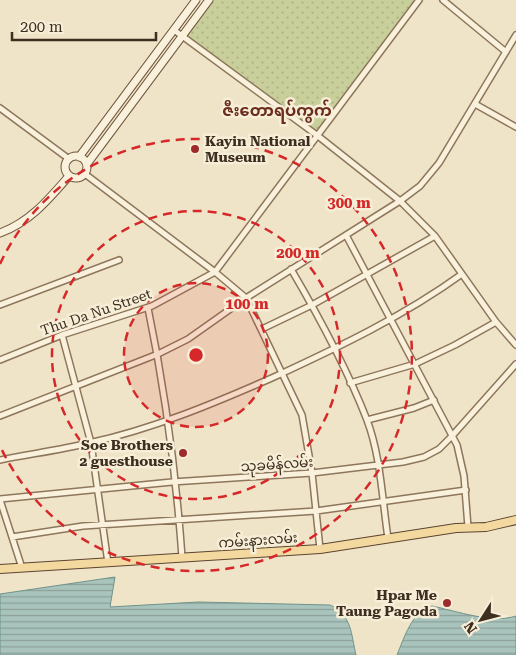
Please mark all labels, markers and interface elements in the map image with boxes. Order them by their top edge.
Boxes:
scale bar [12,10,156,42]
text: 200 m [20,18,63,36]
district label: ဇီးတောရပ်ကွက် [222,99,332,124]
place label: Kayin National Museum [205,133,311,165]
marker: Kayin National Museum [189,143,201,155]
text: 300 m [327,194,371,212]
text: 200 m [276,244,320,262]
street label: Thu Da Nu Street [39,286,153,338]
text: 100 m [225,295,269,313]
centre of rings [187,346,205,364]
place label: Soe Brothers 2 guesthouse [79,437,173,469]
marker: Soe Brothers 2 guesthouse [177,447,189,459]
street label: သုခမိန်လမ်း [240,451,314,479]
street label: ကမ်းနားလမ်း [218,527,298,555]
place label: Hpar Me Taung Pagoda [336,587,438,619]
north arrow [456,595,506,645]
marker: Hpar Me Taung Pagoda [441,597,453,609]
text: N [461,618,480,637]

